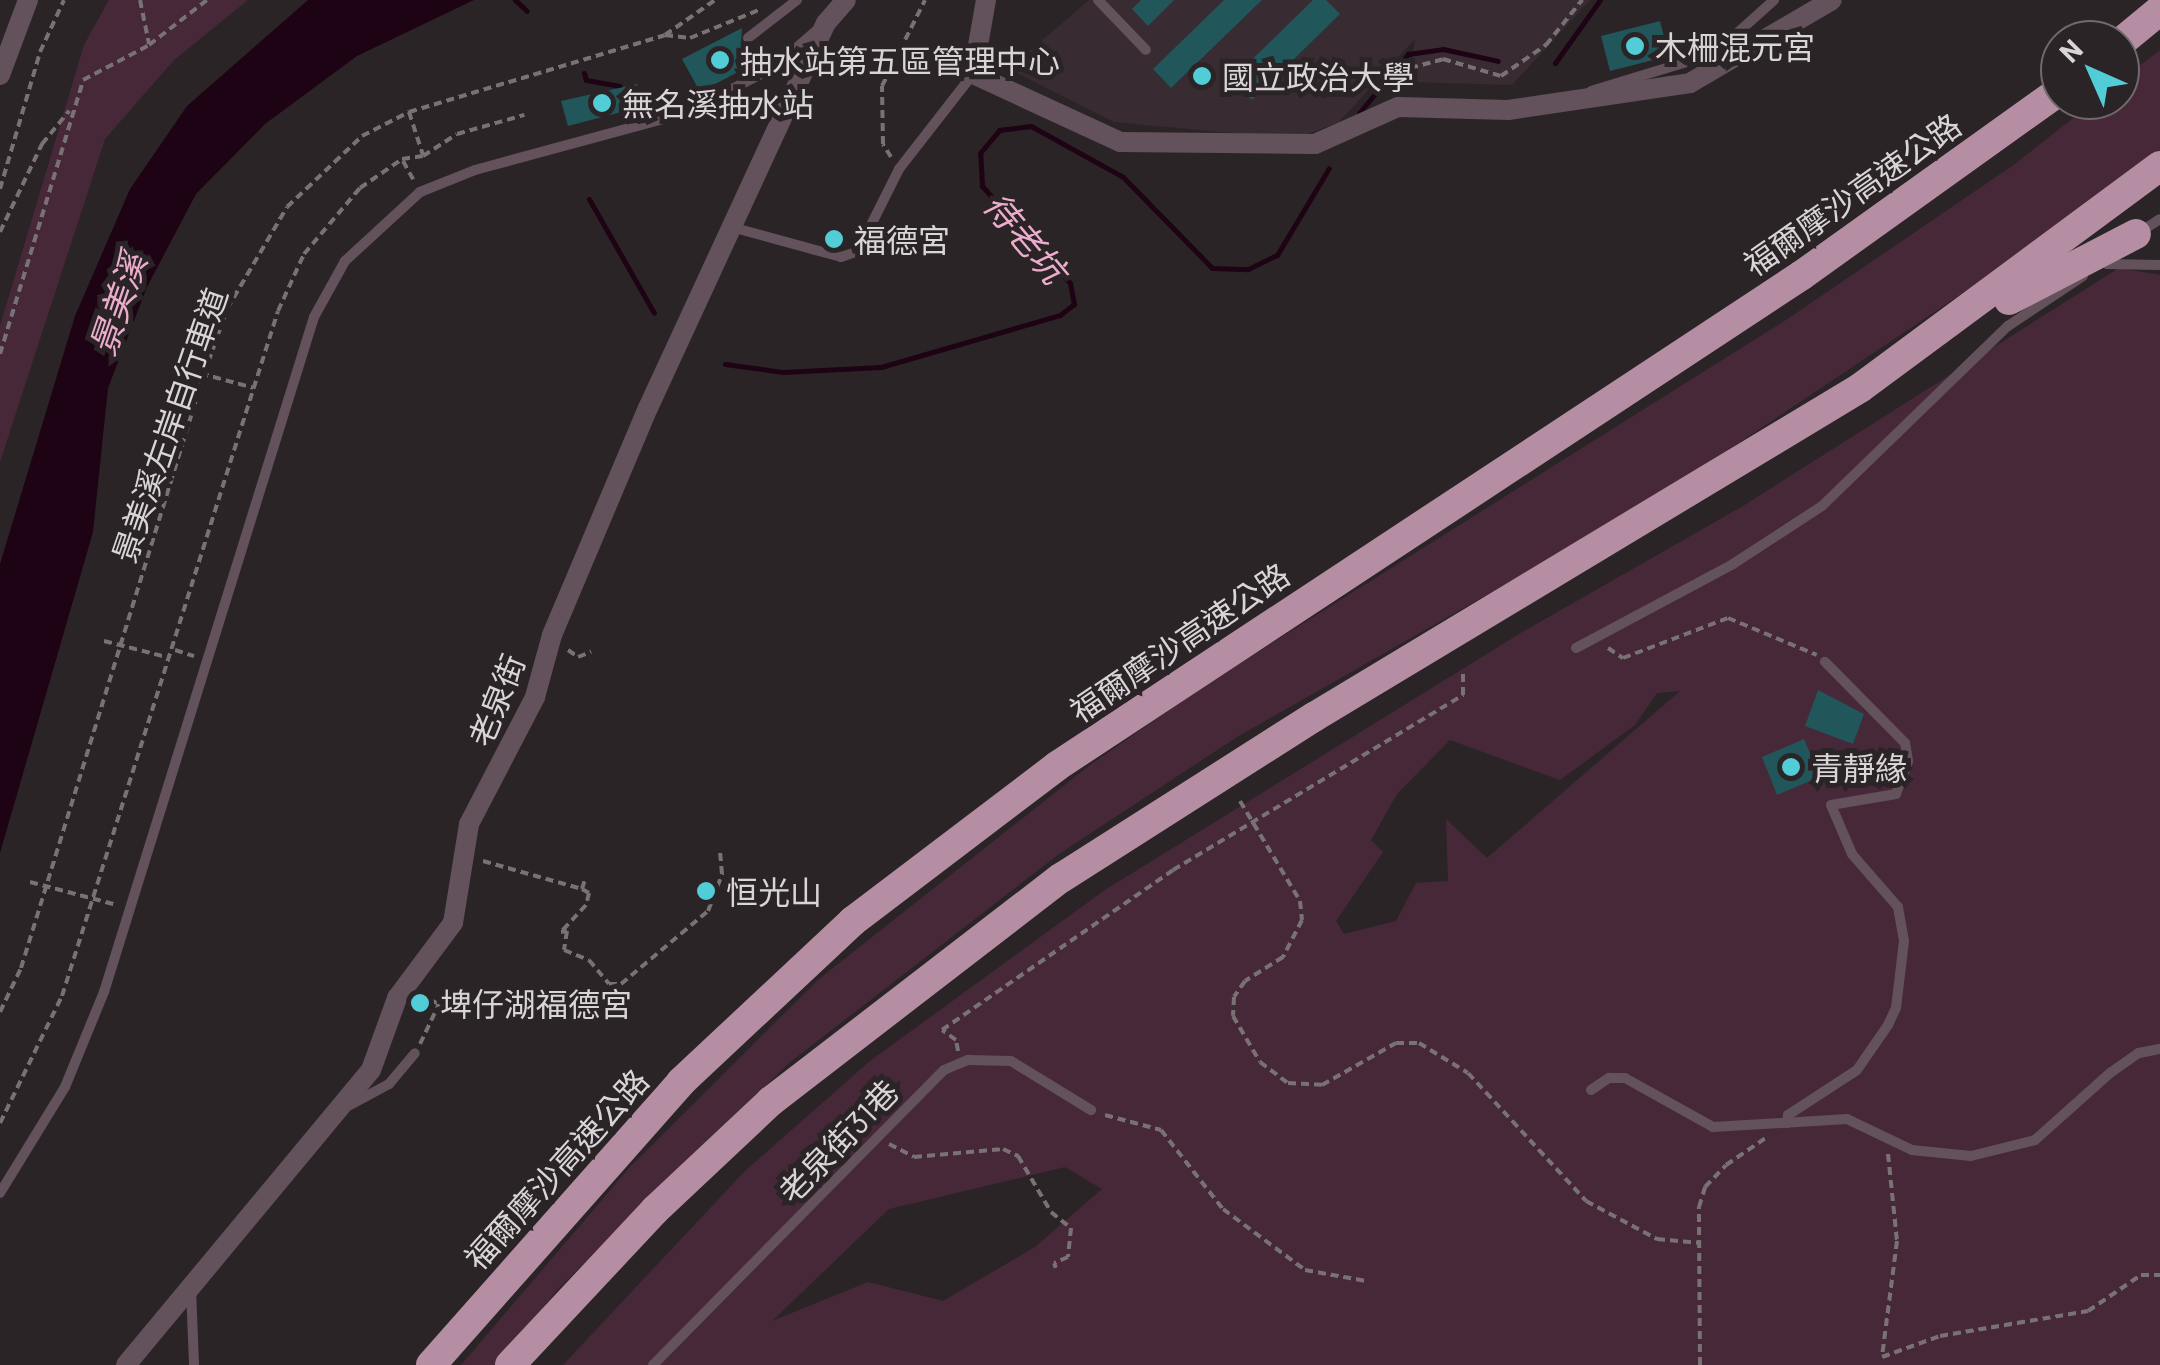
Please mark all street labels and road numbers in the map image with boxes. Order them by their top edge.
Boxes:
street label: 福爾摩沙高速公路 [1736,105,1968,283]
street label: 景美溪左岸自行車道 [104,283,234,567]
street label: 福爾摩沙高速公路 [1062,555,1296,729]
street label: 老泉街 [460,648,532,752]
street label: 福爾摩沙高速公路 [456,1061,656,1277]
street label: 老泉街31巷 [770,1072,906,1210]

